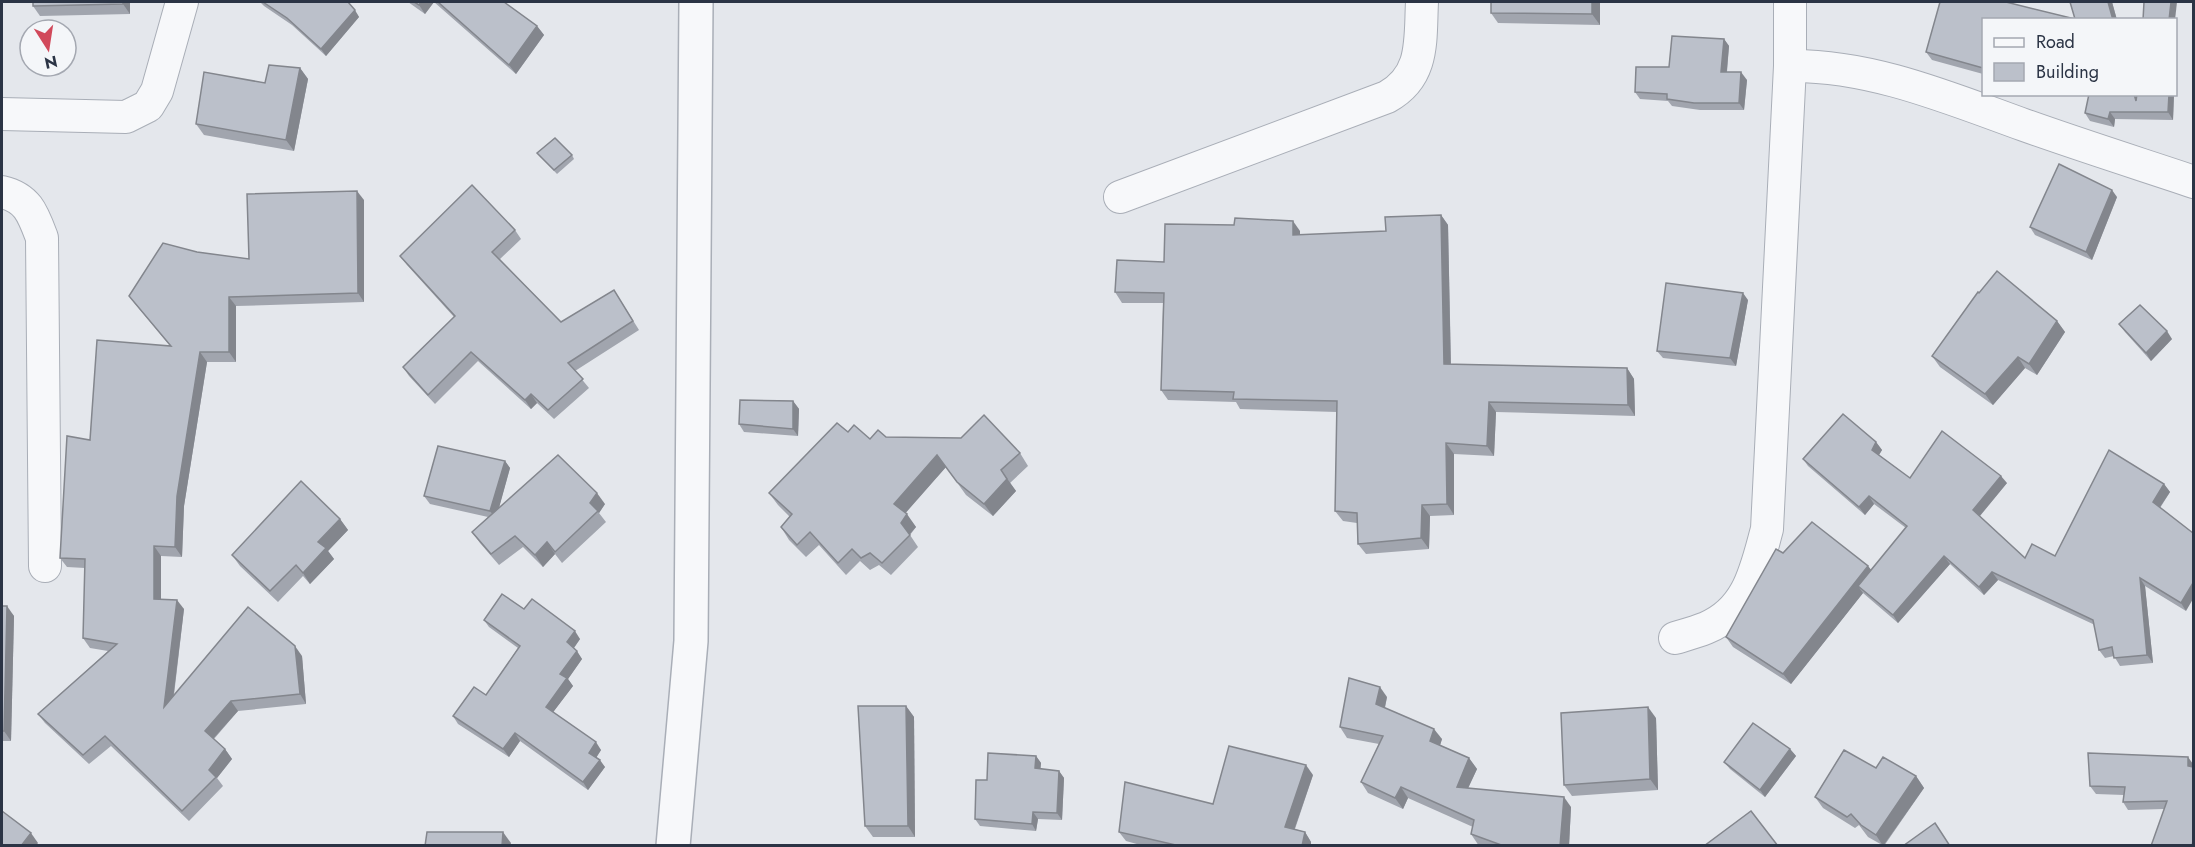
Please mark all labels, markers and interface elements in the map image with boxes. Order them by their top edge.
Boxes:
north arrow [18,18,78,78]
legend [1982,18,2177,96]
text: Road [2036,29,2075,55]
text: N [42,50,60,75]
text: Building [2036,59,2099,85]

